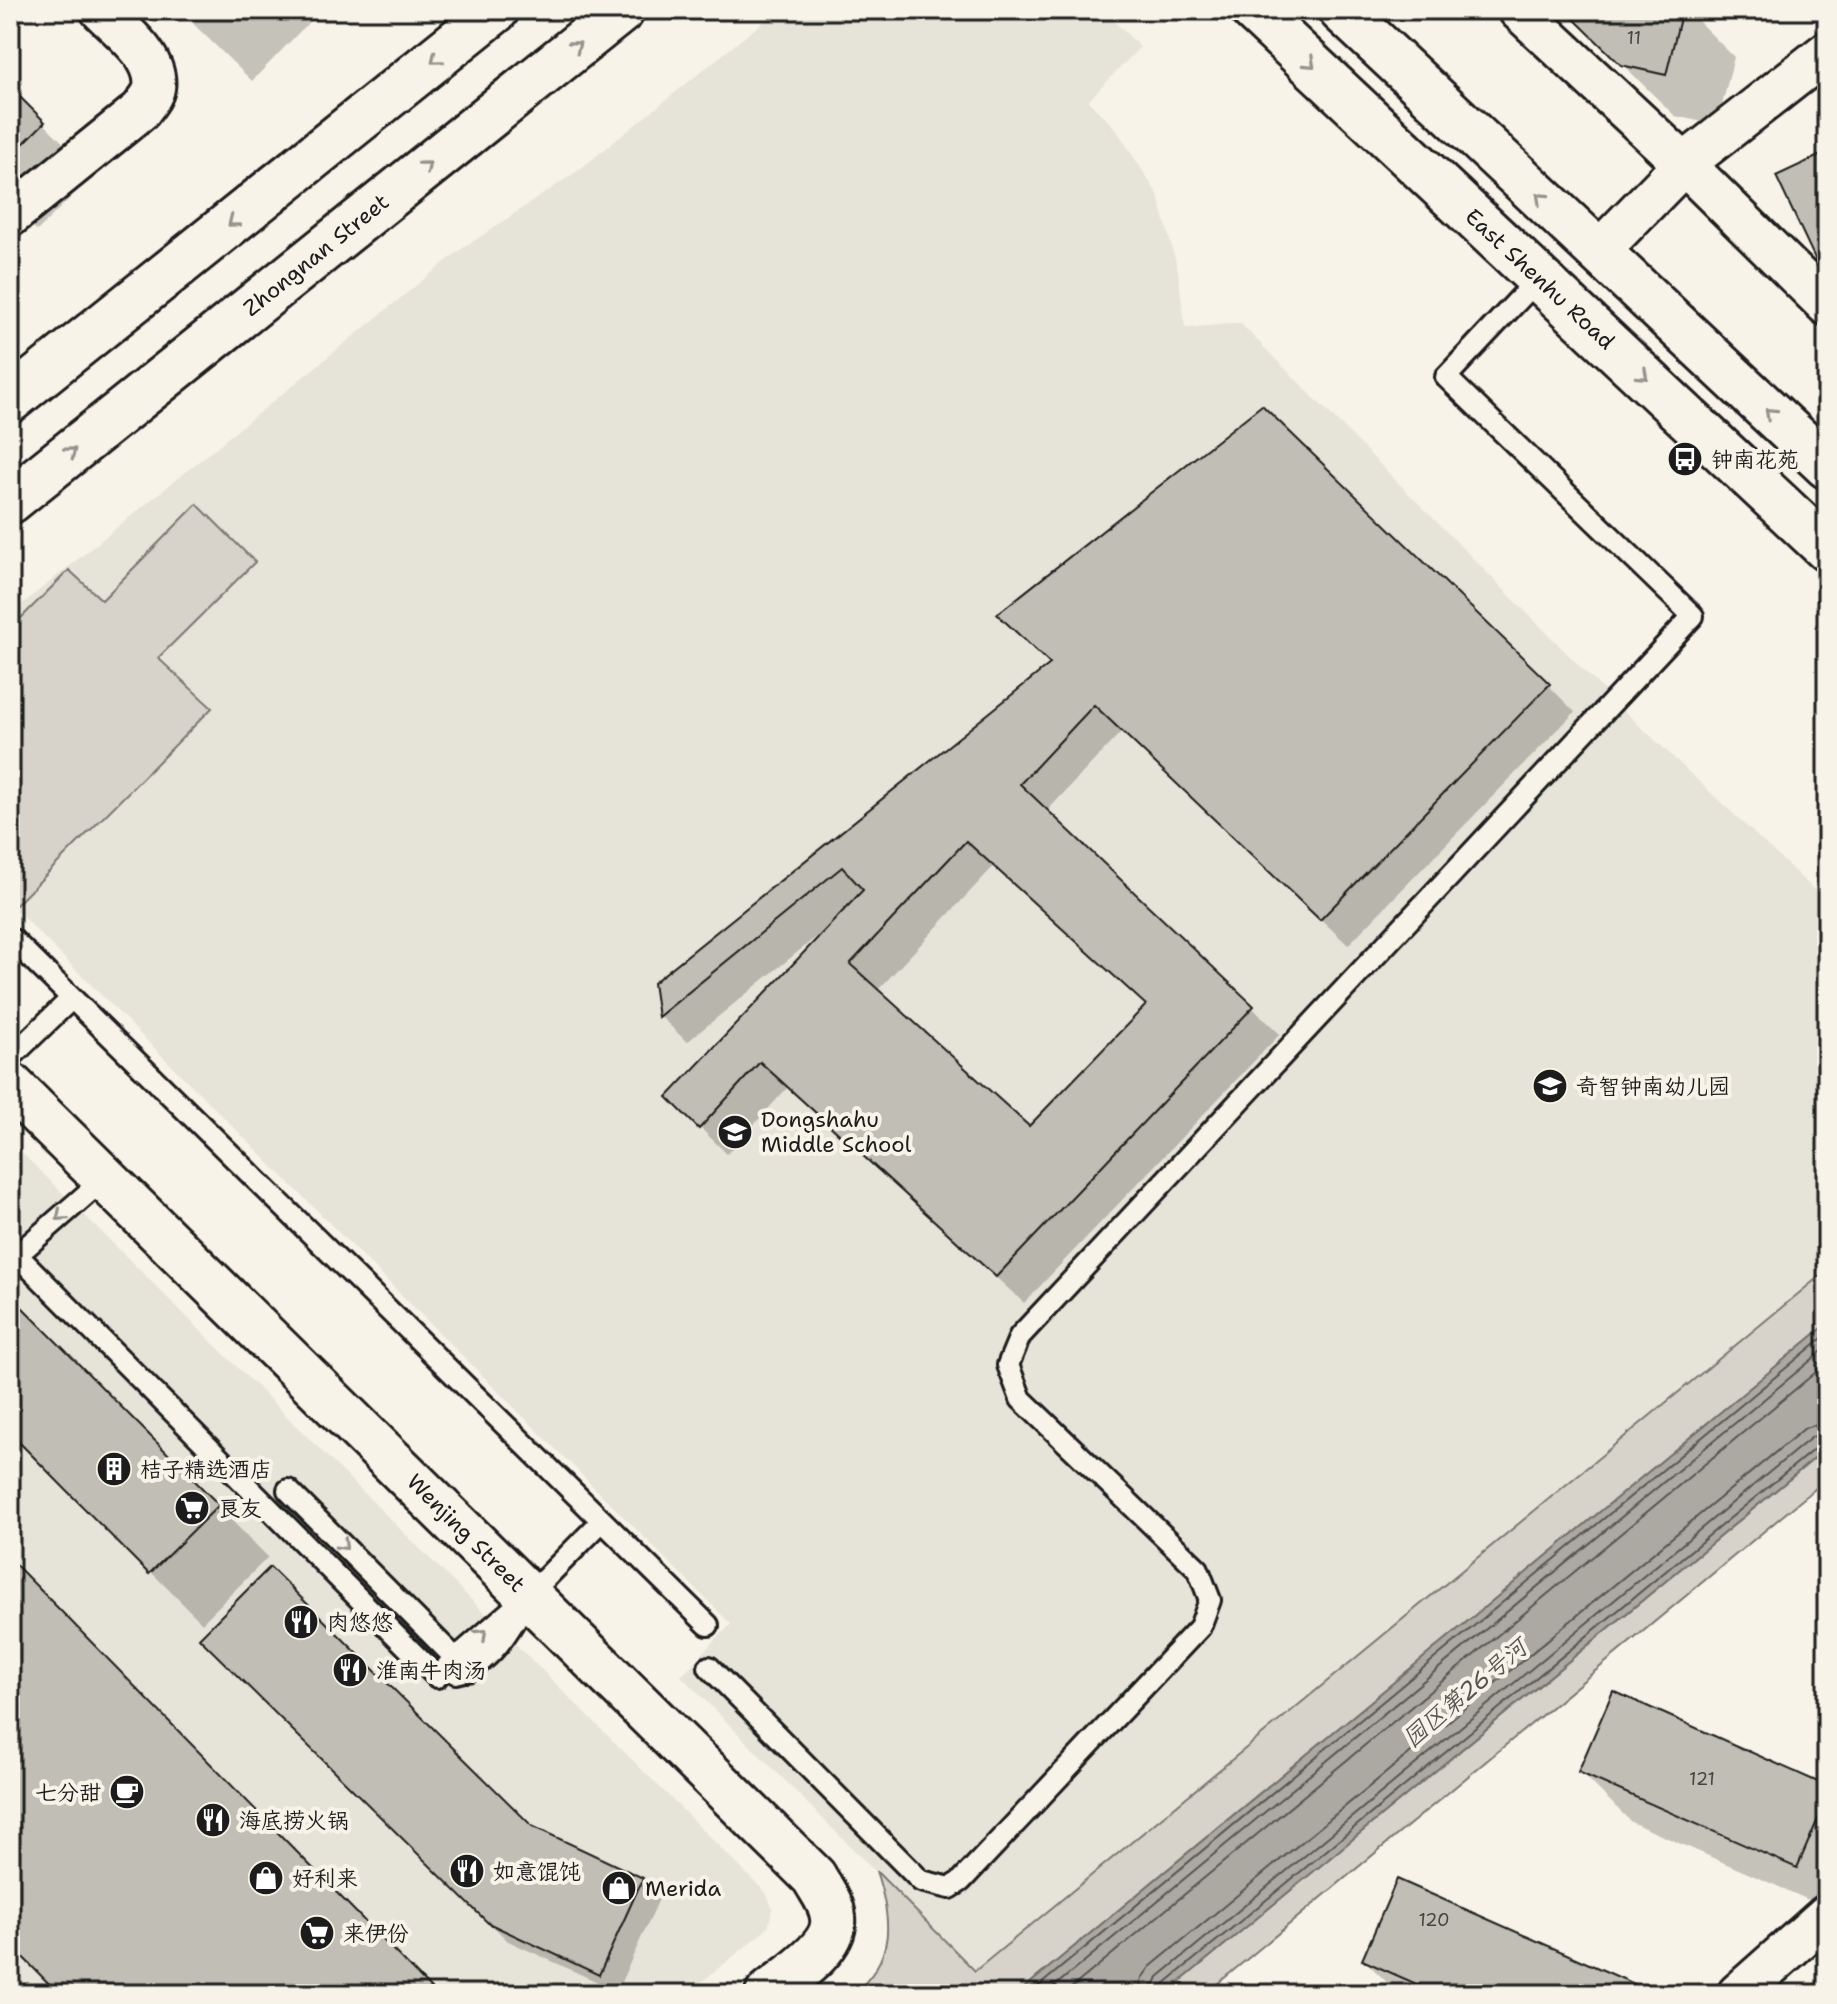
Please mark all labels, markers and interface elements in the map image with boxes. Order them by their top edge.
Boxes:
house number: 11 [1627,26,1641,50]
one-way arrow [567,41,581,56]
one-way arrow [430,49,445,64]
one-way arrow [1301,54,1315,69]
one-way arrow [417,161,431,176]
street label: Zhongnan Street [237,187,395,323]
one-way arrow [1536,194,1551,208]
street label: East Shenhu Road [1459,202,1621,356]
one-way arrow [227,212,242,226]
one-way arrow [1633,366,1648,380]
one-way arrow [1765,408,1779,422]
bus stop icon: 钟南花苑 [1666,440,1704,478]
place label: 钟南花苑 [1711,445,1799,474]
one-way arrow [62,447,76,462]
school or university icon: 奇智钟南幼儿园 [1531,1067,1569,1105]
place label: 奇智钟南幼儿园 [1576,1072,1730,1101]
place label: Dongshahu Middle School [761,1105,912,1159]
school or university icon: Dongshahu Middle School [716,1113,754,1151]
one-way arrow [55,1206,70,1221]
building icon: 桔子精选酒店 [95,1450,133,1488]
place label: 桔子精选酒店 [140,1455,272,1484]
street label: Wenjing Street [400,1467,532,1599]
supermarket icon: 良友 [173,1489,211,1527]
place label: 良友 [218,1494,262,1523]
one-way arrow [334,1536,348,1550]
restaurant icon: 肉悠悠 [282,1603,320,1641]
place label: 肉悠悠 [327,1608,393,1637]
water label: 园区第26号河 [1396,1629,1537,1754]
one-way arrow [472,1630,487,1644]
restaurant icon: 淮南牛肉汤 [331,1651,369,1689]
place label: 淮南牛肉汤 [376,1656,486,1685]
house number: 121 [1689,1767,1715,1791]
cafe icon: 七分甜 [108,1773,146,1811]
place label: 七分甜 [35,1778,101,1807]
restaurant icon: 海底捞火锅 [194,1801,232,1839]
place label: 海底捞火锅 [239,1806,349,1835]
restaurant icon: 如意馄饨 [448,1852,486,1890]
place label: 如意馄饨 [493,1857,581,1886]
shop icon: 好利来 [247,1859,285,1897]
place label: 好利来 [292,1864,358,1893]
shop icon: Merida [600,1869,638,1907]
place label: Merida [645,1874,722,1903]
house number: 120 [1418,1908,1450,1932]
supermarket icon: 来伊份 [298,1914,336,1952]
place label: 来伊份 [343,1919,409,1948]

